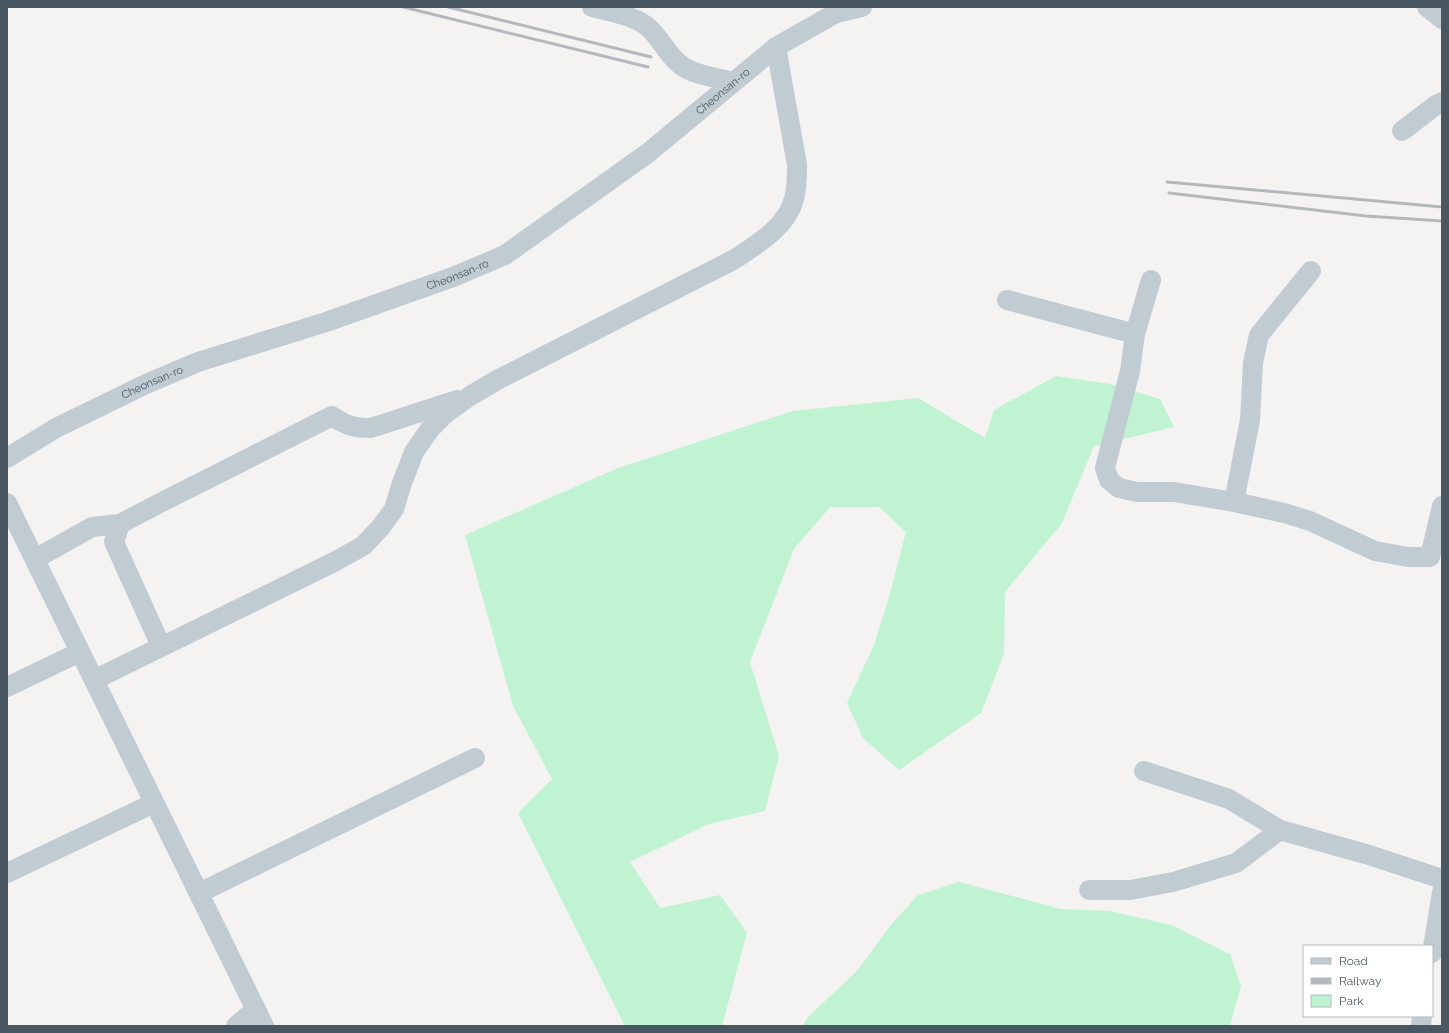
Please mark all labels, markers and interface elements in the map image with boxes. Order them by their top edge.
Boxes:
street label: Cheonsan-ro [693,65,753,118]
street label: Cheonsan-ro [425,256,491,293]
street label: Cheonsan-ro [119,363,185,402]
legend [1303,945,1433,1017]
text: Road [1339,954,1368,968]
text: Railway [1339,974,1382,988]
text: Park [1339,994,1364,1008]

